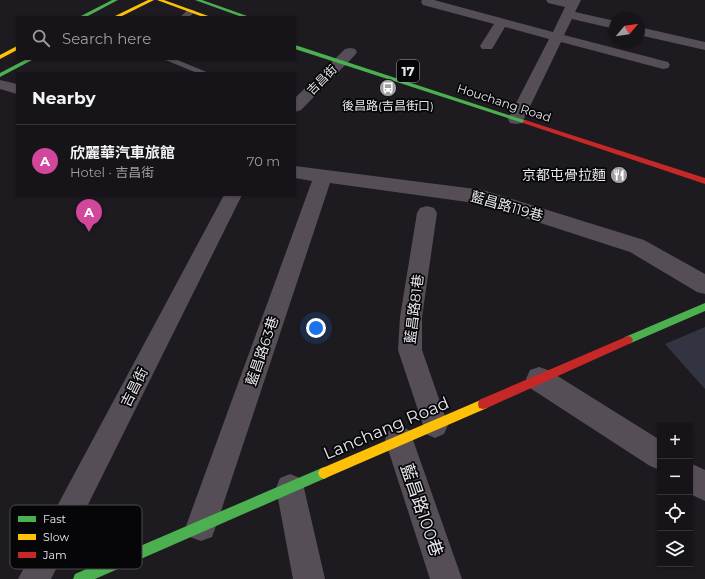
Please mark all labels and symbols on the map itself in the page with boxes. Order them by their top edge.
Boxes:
north arrow [609,12,645,48]
road number: 17 [397,60,419,82]
street label: 吉昌街 [304,62,340,98]
bus stop icon: 後昌路(吉昌街口) [378,78,398,98]
street label: Houchang Road [455,80,553,125]
place label: 後昌路(吉昌街口) [342,98,434,113]
restaurant icon: 京都屯骨拉麵 [609,165,629,185]
place label: 京都屯骨拉麵 [522,166,606,184]
street label: 藍昌路119巷 [469,187,545,225]
pin: A [76,199,102,232]
street label: 藍昌路81巷 [401,273,427,345]
street label: 藍昌路63巷 [242,314,282,388]
your location [306,318,326,338]
street label: 吉昌街 [116,364,152,410]
street label: Lanchang Road [320,393,452,463]
street label: 藍昌路100巷 [397,461,447,559]
legend [10,505,142,569]
text: Fast [43,512,67,526]
text: Slow [43,530,69,544]
text: Jam [42,548,67,562]

